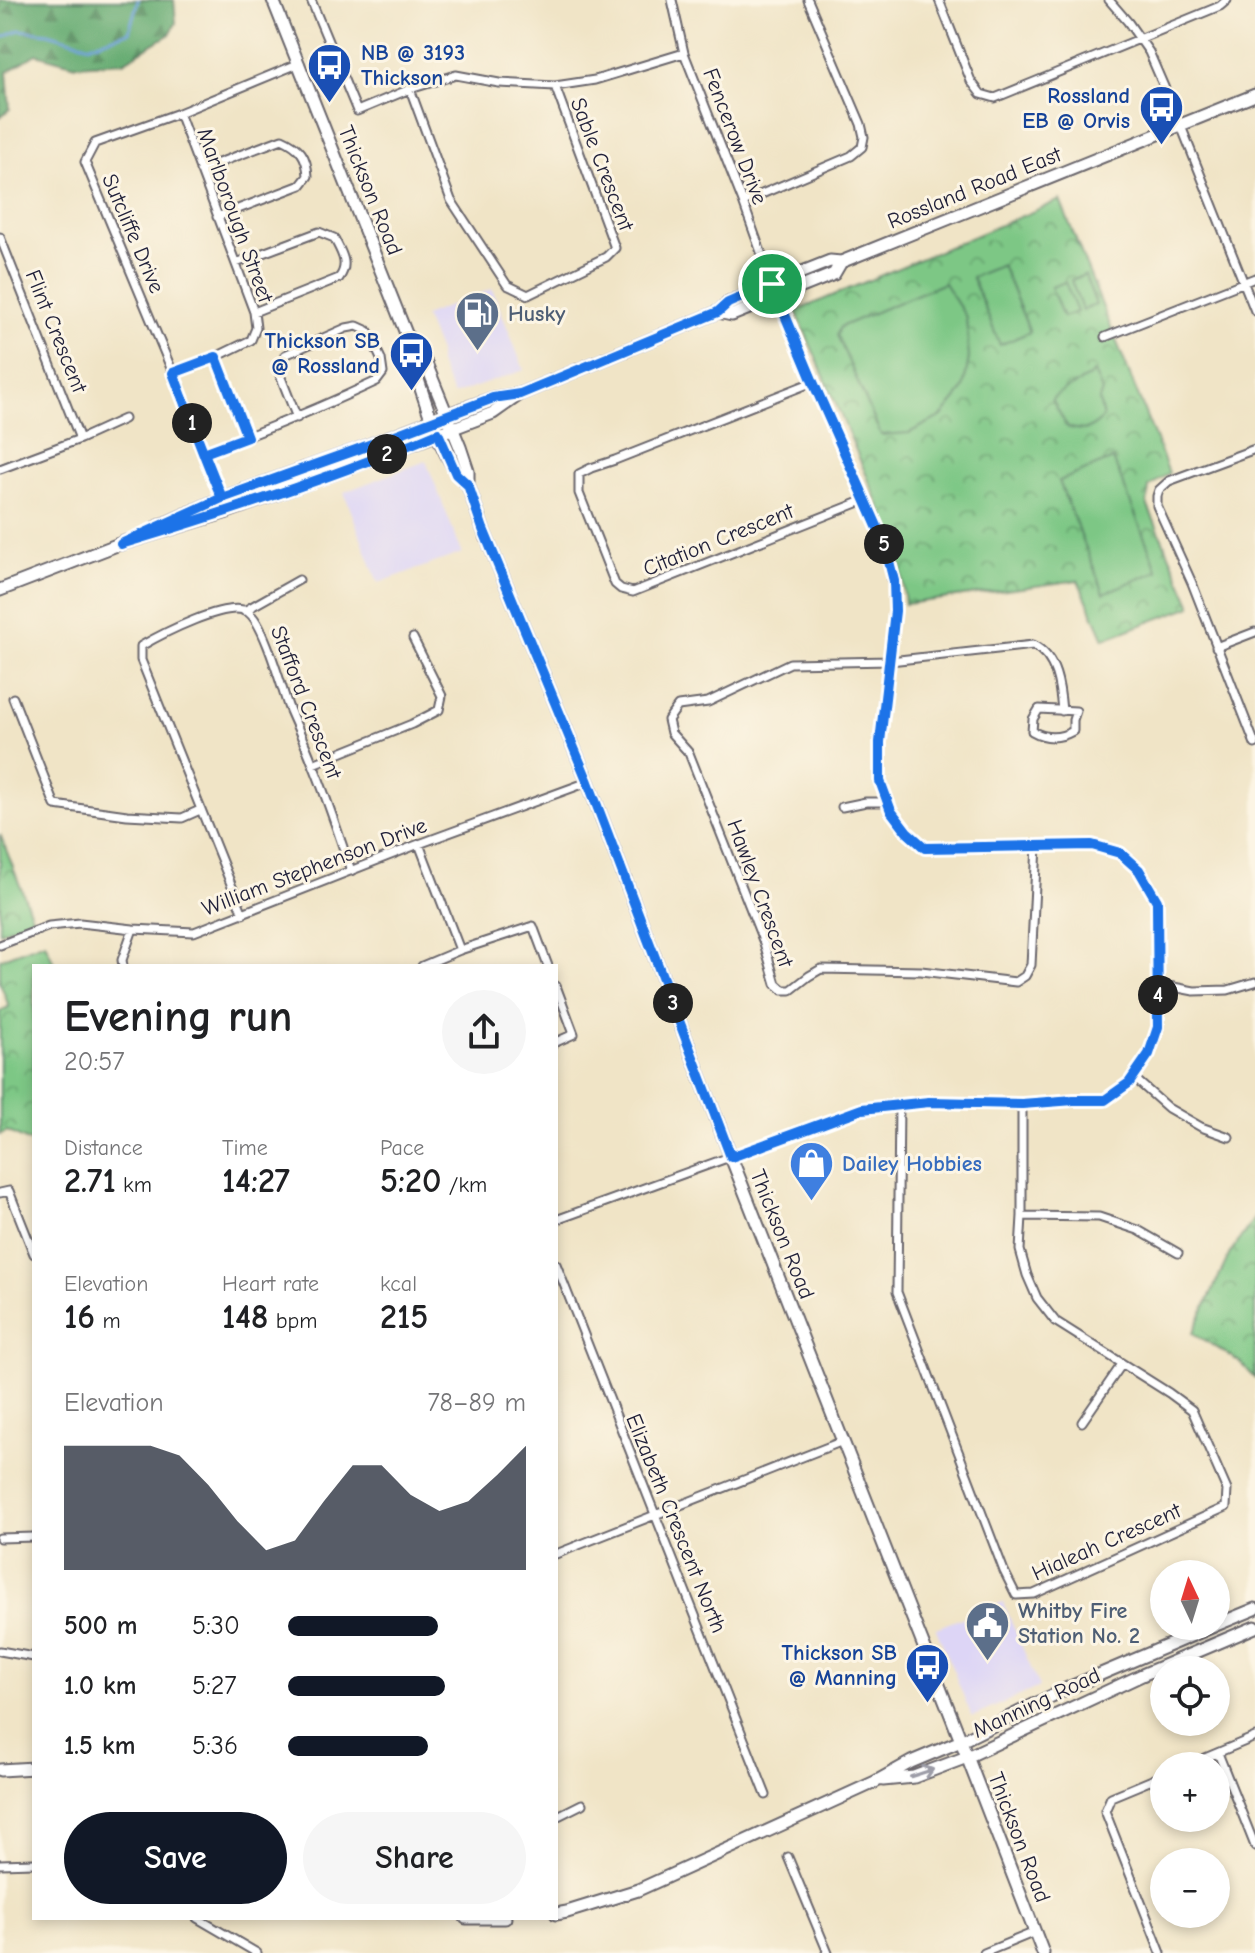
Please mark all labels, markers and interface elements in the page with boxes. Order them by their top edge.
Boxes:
place label: NB @ 3193 Thickson [361,40,465,91]
bus stop icon: NB @ 3193 Thickson [306,41,354,104]
street label: Fencerow Drive [697,65,773,208]
place label: Rossland EB @ Orvis [1022,83,1130,134]
bus stop icon: Rossland EB @ Orvis [1137,84,1185,147]
street label: Sable Crescent [565,94,640,235]
street label: Thickson Road [332,122,408,259]
street label: Marlborough Street [191,124,279,307]
street label: Rossland Road East [884,141,1066,235]
street label: Sutcliffe Drive [96,170,170,297]
pin [738,250,806,318]
icon: arrive [750,262,794,306]
street label: Flint Crescent [20,266,93,397]
fuel station icon: Husky [453,289,501,352]
place label: Husky [508,301,566,327]
place label: Thickson SB @ Rossland [264,328,380,379]
bus stop icon: Thickson SB @ Rossland [387,329,435,392]
pin: 1 [172,403,212,443]
text: 1 [188,410,196,436]
pin: 2 [367,434,407,474]
text: 2 [382,441,392,467]
street label: Citation Crescent [639,498,798,582]
pin: 5 [864,524,904,564]
text: 5 [878,531,890,557]
street label: Stafford Crescent [265,622,347,783]
street label: William Stephenson Drive [198,812,430,922]
street label: Hawley Crescent [721,816,799,971]
pin: 4 [1138,975,1178,1015]
text: 4 [1153,982,1163,1008]
pin: 3 [653,983,693,1023]
button: share [442,990,526,1074]
text: 3 [668,990,678,1016]
text: Evening run [64,991,292,1042]
text: 20:57 [64,1047,125,1077]
text: Distance [64,1135,143,1161]
text: Time [222,1135,268,1161]
text: Pace [380,1135,424,1161]
shop icon: Dailey Hobbies [787,1139,835,1202]
place label: Dailey Hobbies [842,1151,982,1177]
text: 2.71 [64,1161,116,1201]
text: 14:27 [222,1161,290,1201]
text: 5:20 [380,1161,441,1201]
street label: Thickson Road [744,1166,820,1303]
text: km [116,1172,152,1198]
text: /km [441,1172,487,1198]
text: Elevation [64,1271,148,1297]
text: Heart rate [222,1271,319,1297]
text: kcal [380,1271,417,1297]
text: 16 [64,1297,95,1337]
text: 148 [222,1297,268,1337]
text: 215 [380,1297,428,1337]
text: m [95,1308,121,1334]
text: bpm [268,1308,317,1334]
text: Elevation [64,1388,164,1418]
text: 78–89 m [427,1388,526,1418]
street label: Elizabeth Crescent North [620,1410,732,1637]
street label: Hialeah Crescent [1028,1497,1186,1586]
north arrow [1150,1560,1230,1640]
map controls [1150,1560,1230,1928]
place label: Whitby Fire Station No. 2 [1018,1598,1140,1649]
public building icon: Whitby Fire Station No. 2 [963,1599,1011,1662]
text: 500 m [64,1611,138,1641]
text: 5:30 [192,1611,240,1641]
place label: Thickson SB @ Manning [781,1640,897,1691]
bus stop icon: Thickson SB @ Manning [904,1641,952,1704]
button: locate [1150,1656,1230,1736]
street label: Manning Road [968,1662,1104,1744]
text: 1.0 km [64,1671,136,1701]
text: 5:27 [192,1671,237,1701]
text: 1.5 km [64,1731,135,1761]
text: 5:36 [192,1731,238,1761]
button: + [1150,1752,1230,1832]
one-way arrow [909,1765,934,1779]
street label: Thickson Road [982,1769,1056,1906]
button: Save [64,1812,287,1904]
button: Share [303,1812,526,1904]
button: − [1150,1848,1230,1928]

